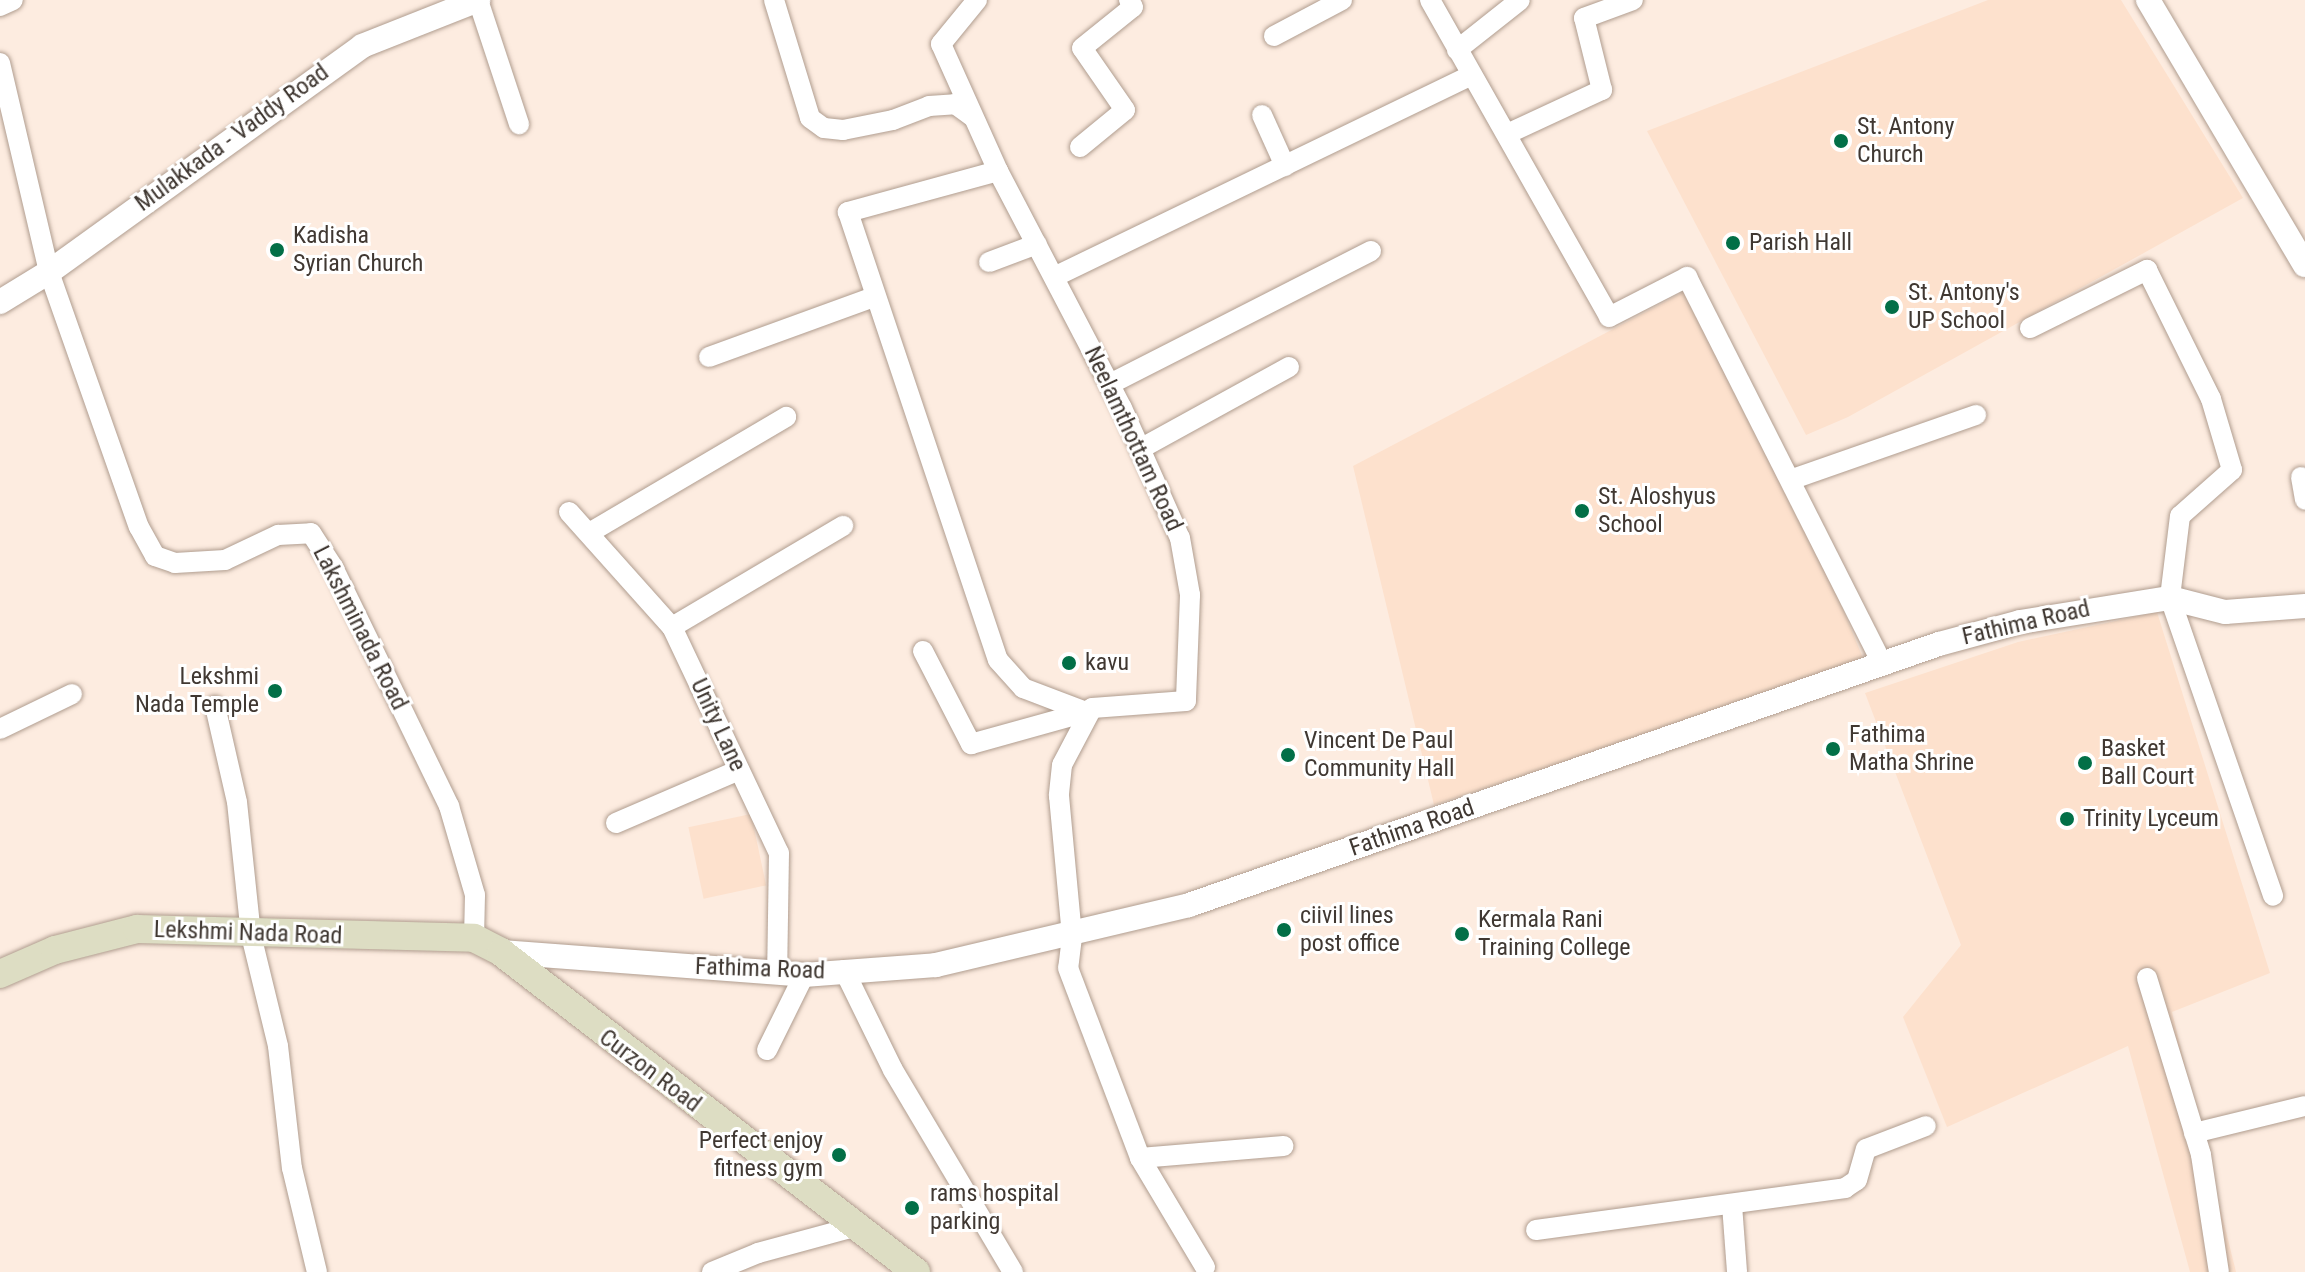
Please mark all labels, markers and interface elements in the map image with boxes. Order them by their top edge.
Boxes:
street label: Mulakkada - Vaddy Road [130,58,334,218]
place label: St. Antony Church [1857,113,1954,169]
marker: St. Antony Church [1832,132,1850,150]
place label: Kadisha Syrian Church [293,222,423,278]
place label: Parish Hall [1749,229,1852,257]
marker: Parish Hall [1724,234,1742,252]
marker: Kadisha Syrian Church [268,241,286,259]
place label: St. Antony's UP School [1908,279,2020,335]
marker: St. Antony's UP School [1883,298,1901,316]
street label: Neelamthottam Road [1078,342,1188,536]
place label: St. Aloshyus School [1598,483,1716,539]
marker: St. Aloshyus School [1573,502,1591,520]
street label: Lakshminada Road [306,541,414,715]
street label: Fathima Road [1959,594,2093,652]
place label: kavu [1085,649,1129,677]
marker: kavu [1060,654,1078,672]
place label: Lekshmi Nada Temple [134,663,259,719]
street label: Unity Lane [684,674,752,776]
marker: Lekshmi Nada Temple [266,682,284,700]
place label: Fathima Matha Shrine [1849,721,1974,777]
place label: Vincent De Paul Community Hall [1304,727,1455,783]
place label: Basket Ball Court [2101,735,2194,791]
marker: Fathima Matha Shrine [1824,740,1842,758]
marker: Vincent De Paul Community Hall [1279,746,1297,764]
marker: Basket Ball Court [2076,754,2094,772]
street label: Fathima Road [1346,793,1478,863]
place label: Trinity Lyceum [2083,805,2219,833]
marker: Trinity Lyceum [2058,810,2076,828]
place label: ciivil lines post office [1300,902,1400,958]
place label: Kermala Rani Training College [1478,906,1631,962]
street label: Lekshmi Nada Road [153,915,343,951]
marker: ciivil lines post office [1275,921,1293,939]
marker: Kermala Rani Training College [1453,925,1471,943]
street label: Fathima Road [694,952,826,986]
street label: Curzon Road [593,1023,707,1119]
place label: Perfect enjoy fitness gym [699,1127,823,1183]
marker: Perfect enjoy fitness gym [830,1146,848,1164]
place label: rams hospital parking [930,1180,1059,1236]
marker: rams hospital parking [901,1197,923,1219]

